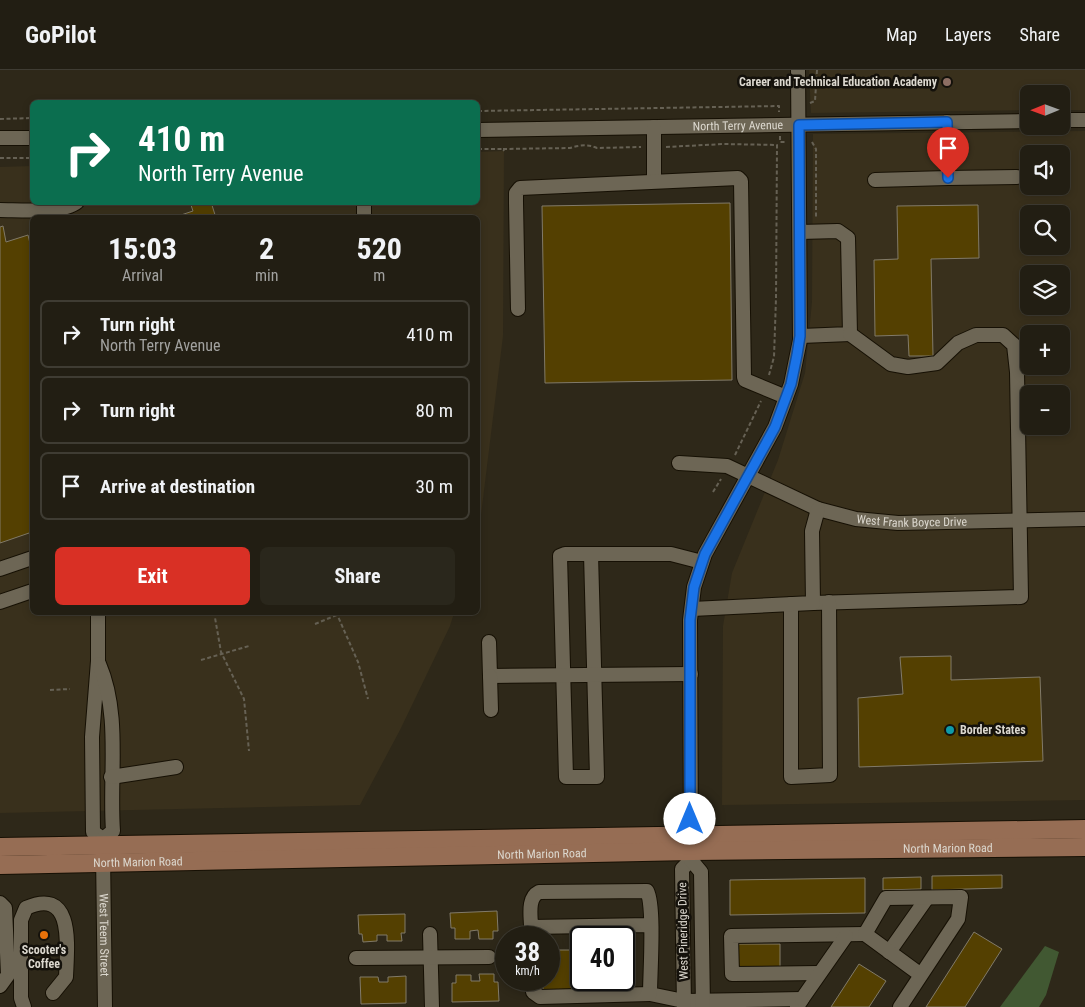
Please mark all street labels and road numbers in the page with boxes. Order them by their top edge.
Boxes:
street label: North Terry Avenue [693,118,784,133]
street label: West Frank Boyce Drive [856,512,968,530]
street label: North Marion Road [903,841,993,856]
street label: North Marion Road [497,846,587,862]
street label: North Marion Road [93,854,183,870]
street label: West Pineridge Drive [675,882,691,980]
street label: West Teem Street [97,893,112,977]

